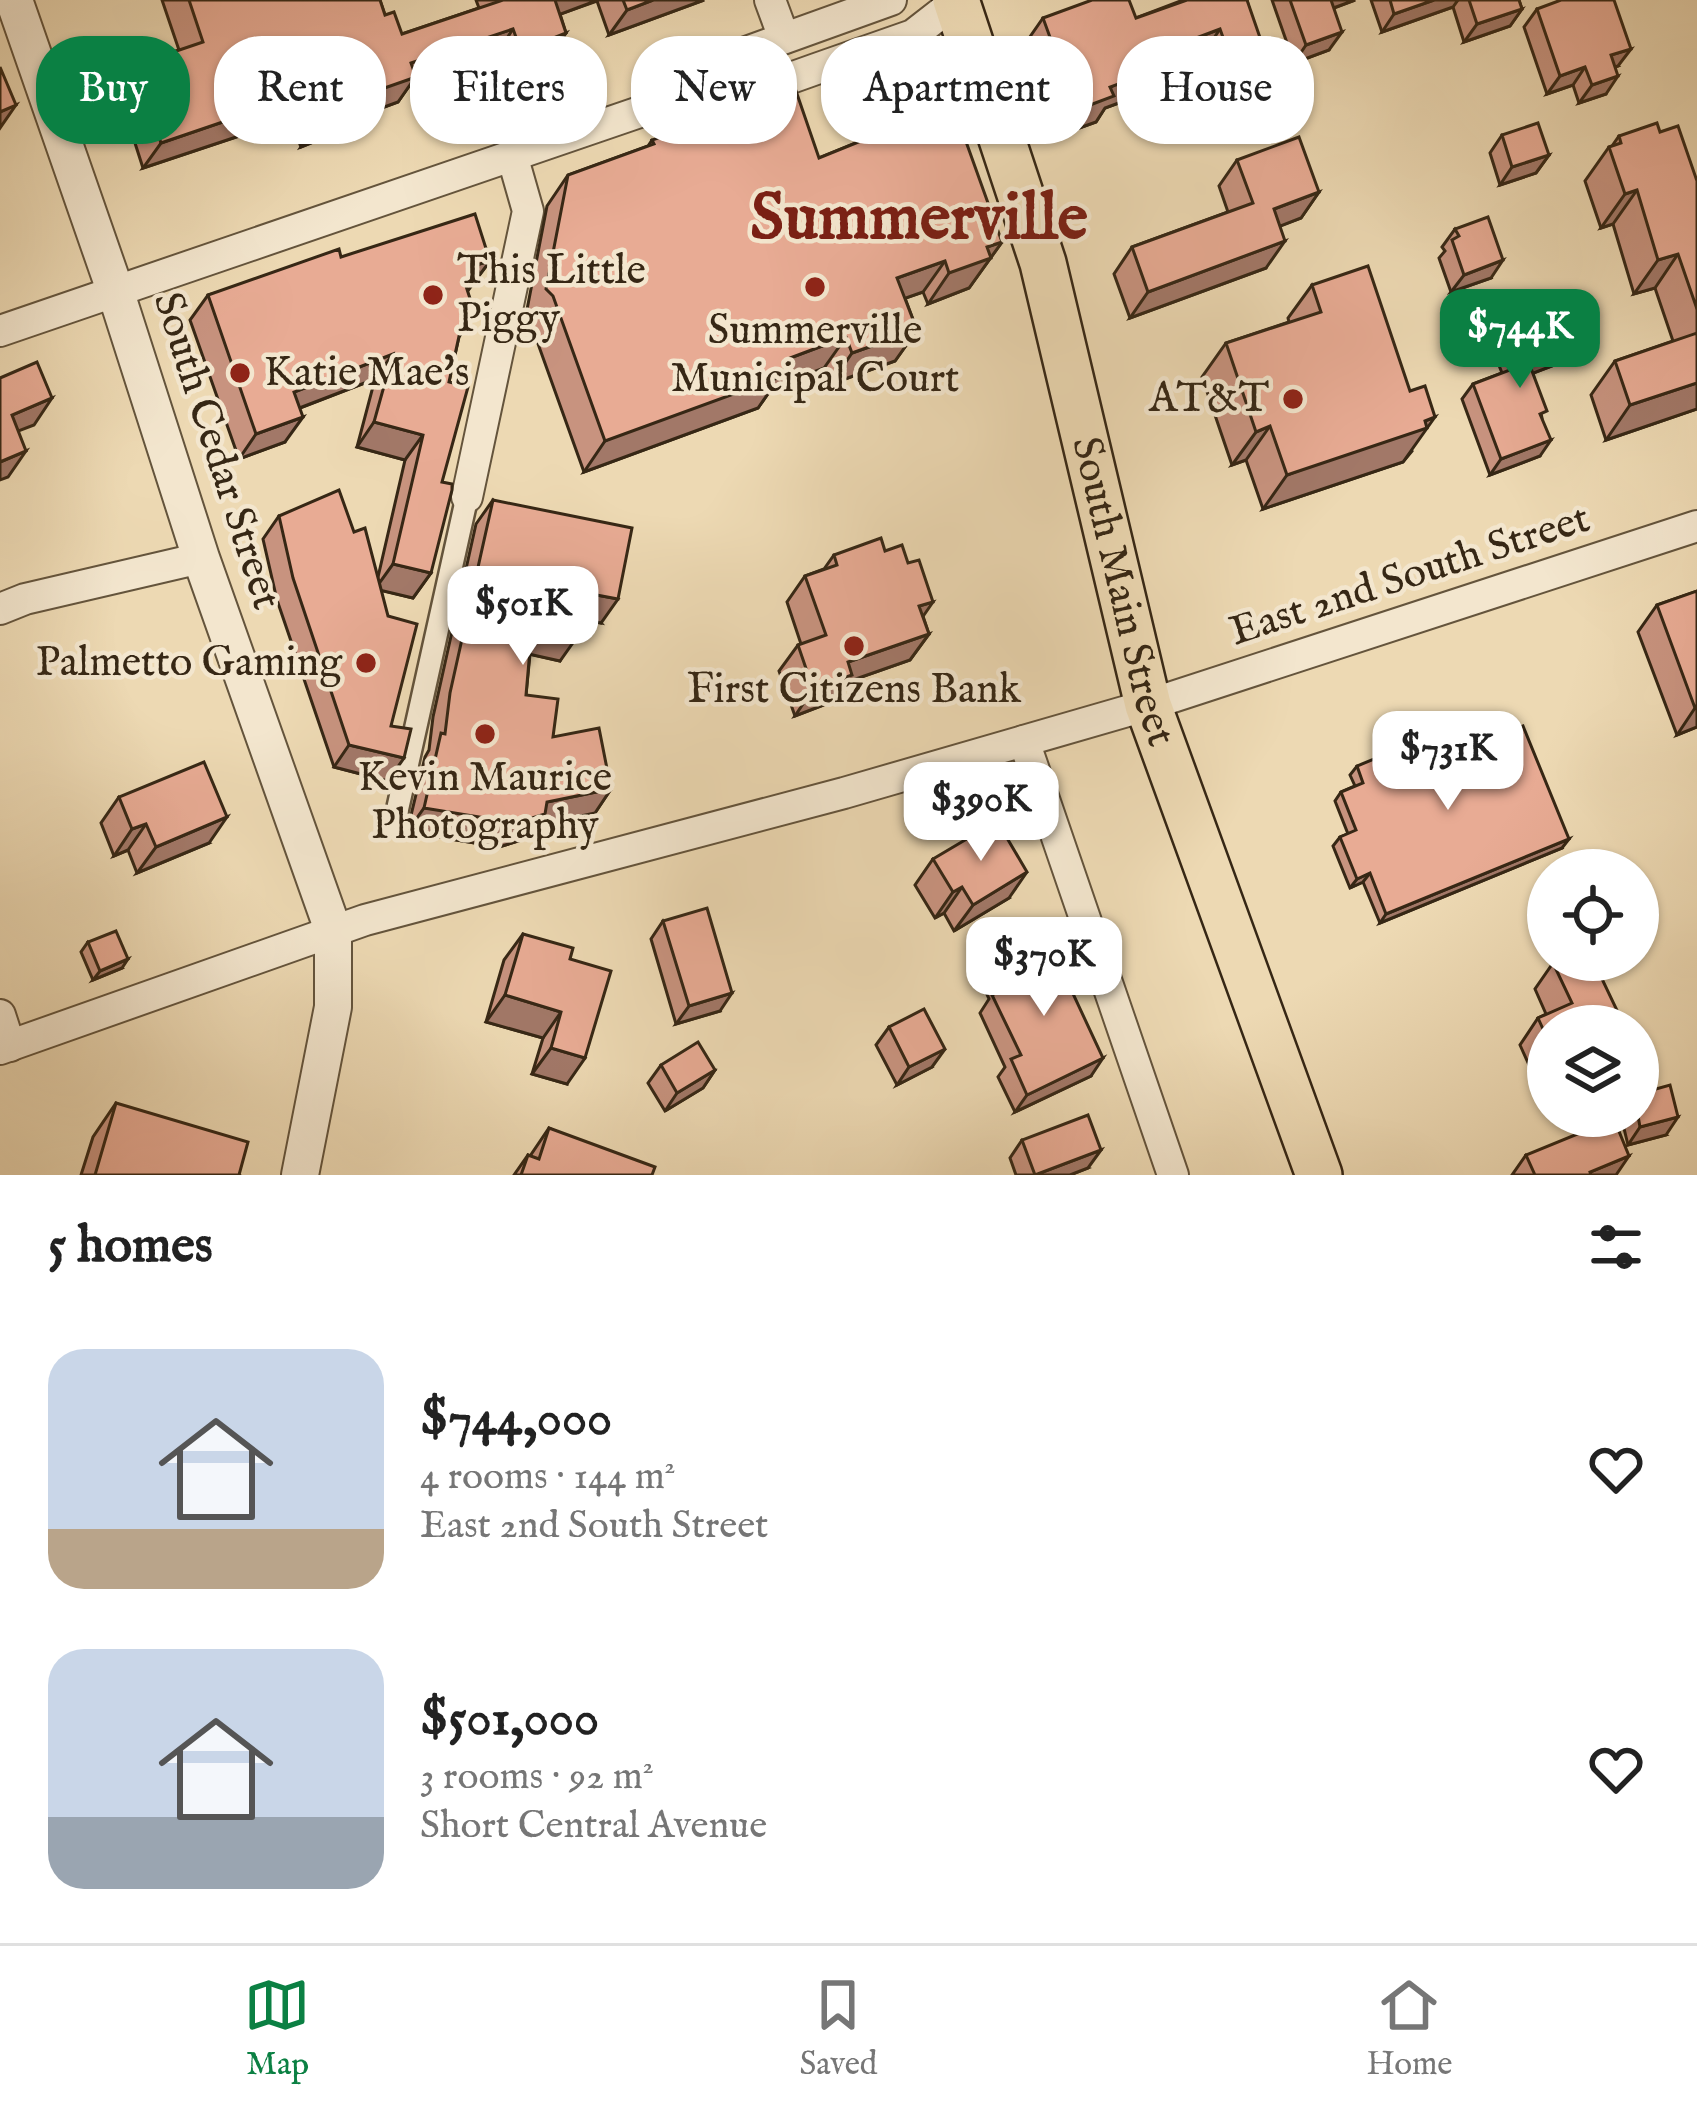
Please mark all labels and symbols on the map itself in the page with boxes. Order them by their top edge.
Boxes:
district label: Summerville [750,178,1088,262]
place label: This Little Piggy [457,245,646,346]
marker: Summerville Municipal Court [802,274,828,300]
marker: This Little Piggy [420,282,446,308]
street label: South Cedar Street [140,286,292,616]
pin: $744K [1436,289,1604,391]
place label: Summerville Municipal Court [670,305,960,406]
place label: Katie Mae's [264,347,469,400]
marker: Katie Mae's [227,360,253,386]
place label: AT&T [1148,373,1269,426]
marker: AT&T [1280,386,1306,412]
street label: South Main Street [1059,432,1187,754]
street label: East 2nd South Street [1223,493,1597,659]
pin: $501K [439,566,607,668]
marker: First Citizens Bank [841,633,867,659]
place label: Palmetto Gaming [36,637,343,690]
marker: Palmetto Gaming [353,650,379,676]
place label: First Citizens Bank [687,664,1022,717]
pin: $731K [1364,711,1532,813]
marker: Kevin Maurice Photography [472,721,498,747]
place label: Kevin Maurice Photography [358,752,612,853]
pin: $390K [897,762,1065,864]
pin: $370K [960,917,1128,1019]

